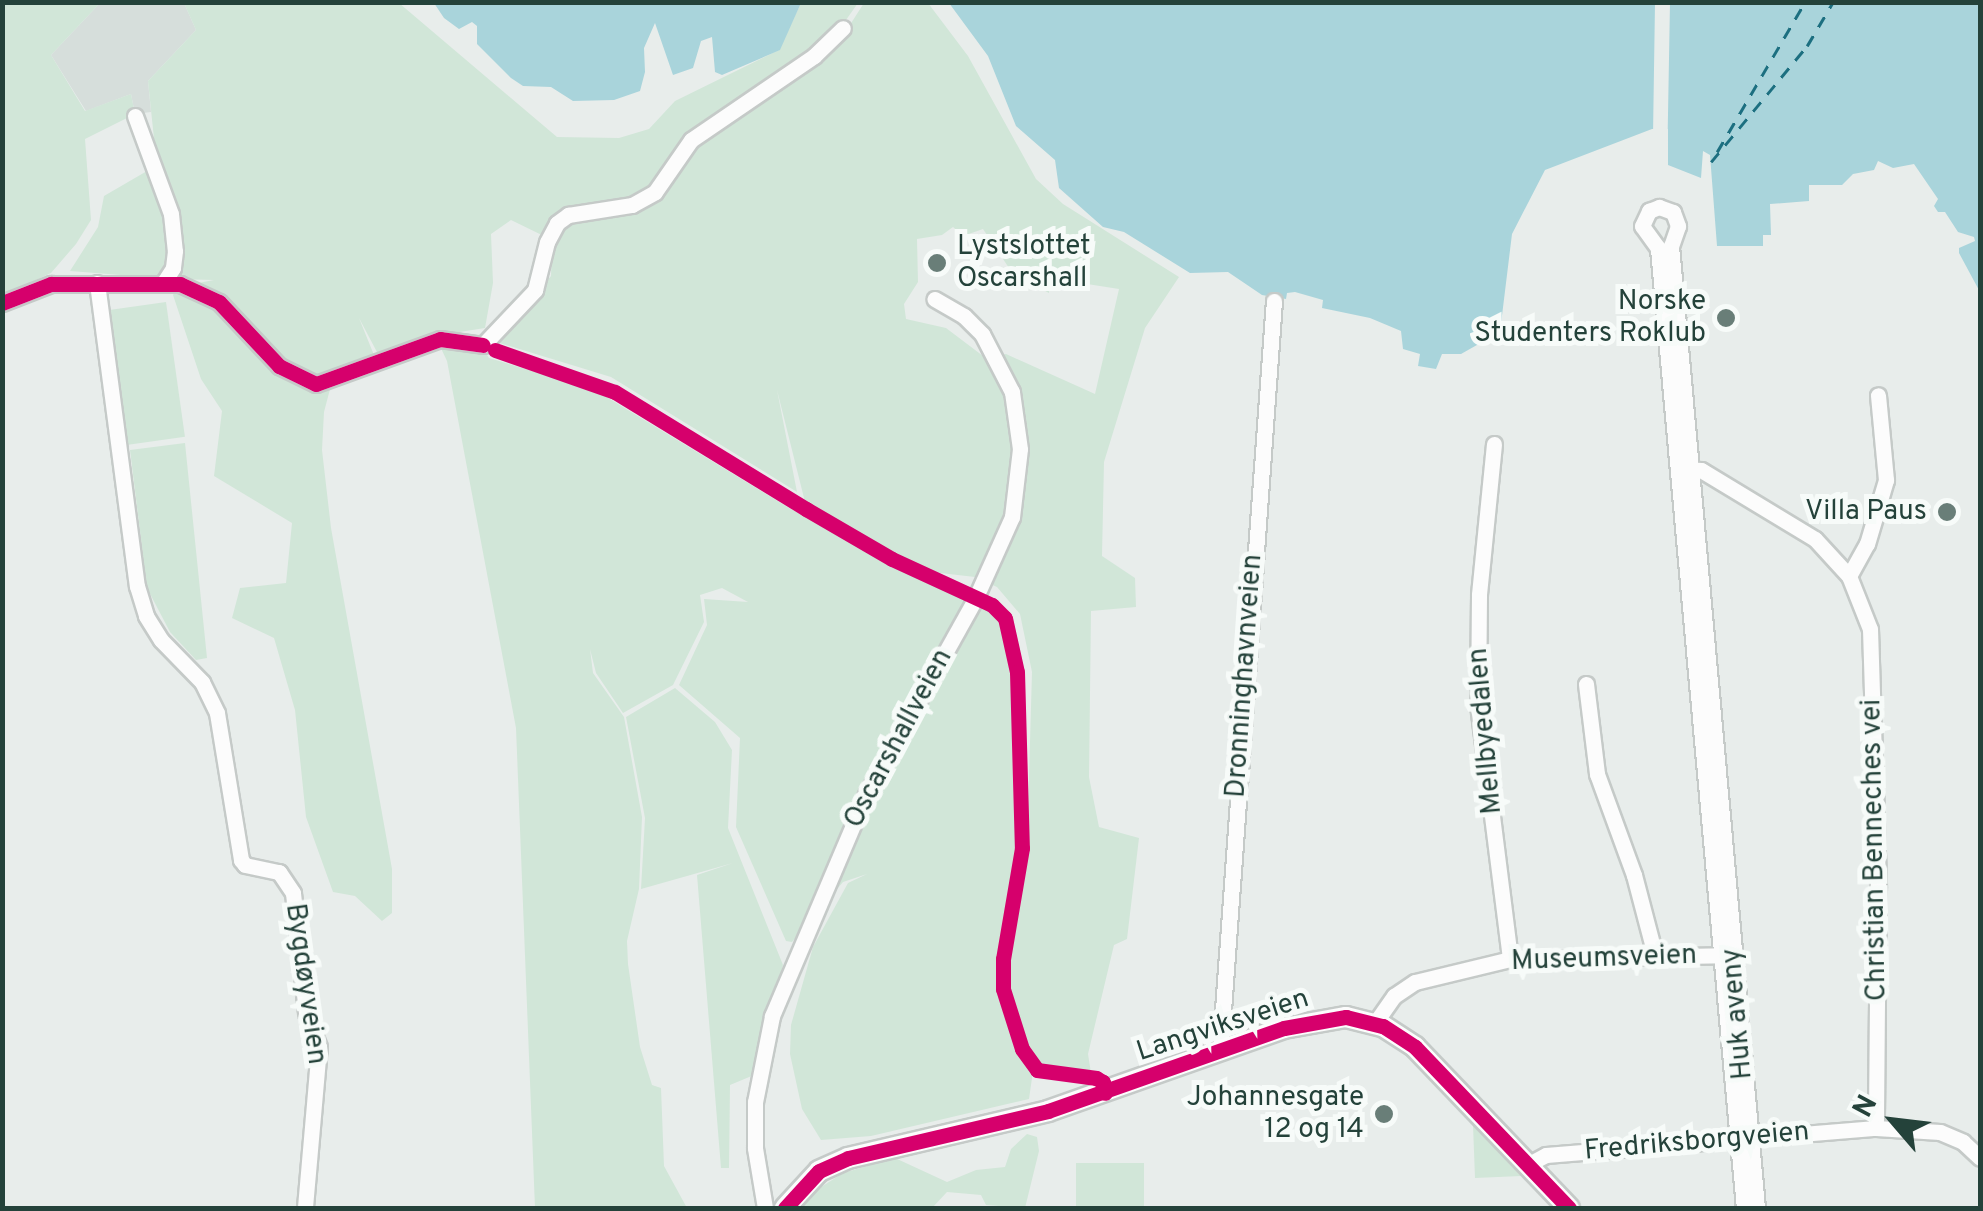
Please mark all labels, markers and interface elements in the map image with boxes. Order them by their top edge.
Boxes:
place label: Lystslottet Oscarshall [957,230,1091,296]
marker: Lystslottet Oscarshall [926,252,948,274]
place label: Norske Studenters Roklub [1474,285,1706,351]
marker: Norske Studenters Roklub [1715,307,1737,329]
place label: Villa Paus [1805,495,1927,529]
marker: Villa Paus [1936,501,1958,523]
street label: Dronninghavnveien [1220,553,1270,799]
street label: Oscarshallveien [838,644,960,834]
street label: Mellbyedalen [1462,646,1510,816]
street label: Christian Benneches vei [1856,699,1894,1001]
street label: Bygdøyveien [277,901,333,1067]
street label: Museumsveien [1510,939,1698,979]
street label: Huk aveny [1716,947,1760,1081]
street label: Langviksveien [1133,982,1313,1070]
north arrow [1843,1071,1943,1171]
place label: Johannesgate 12 og 14 [1187,1081,1364,1147]
text: N [1846,1090,1887,1124]
marker: Johannesgate 12 og 14 [1373,1103,1395,1125]
street label: Fredriksborgveien [1583,1115,1811,1169]

